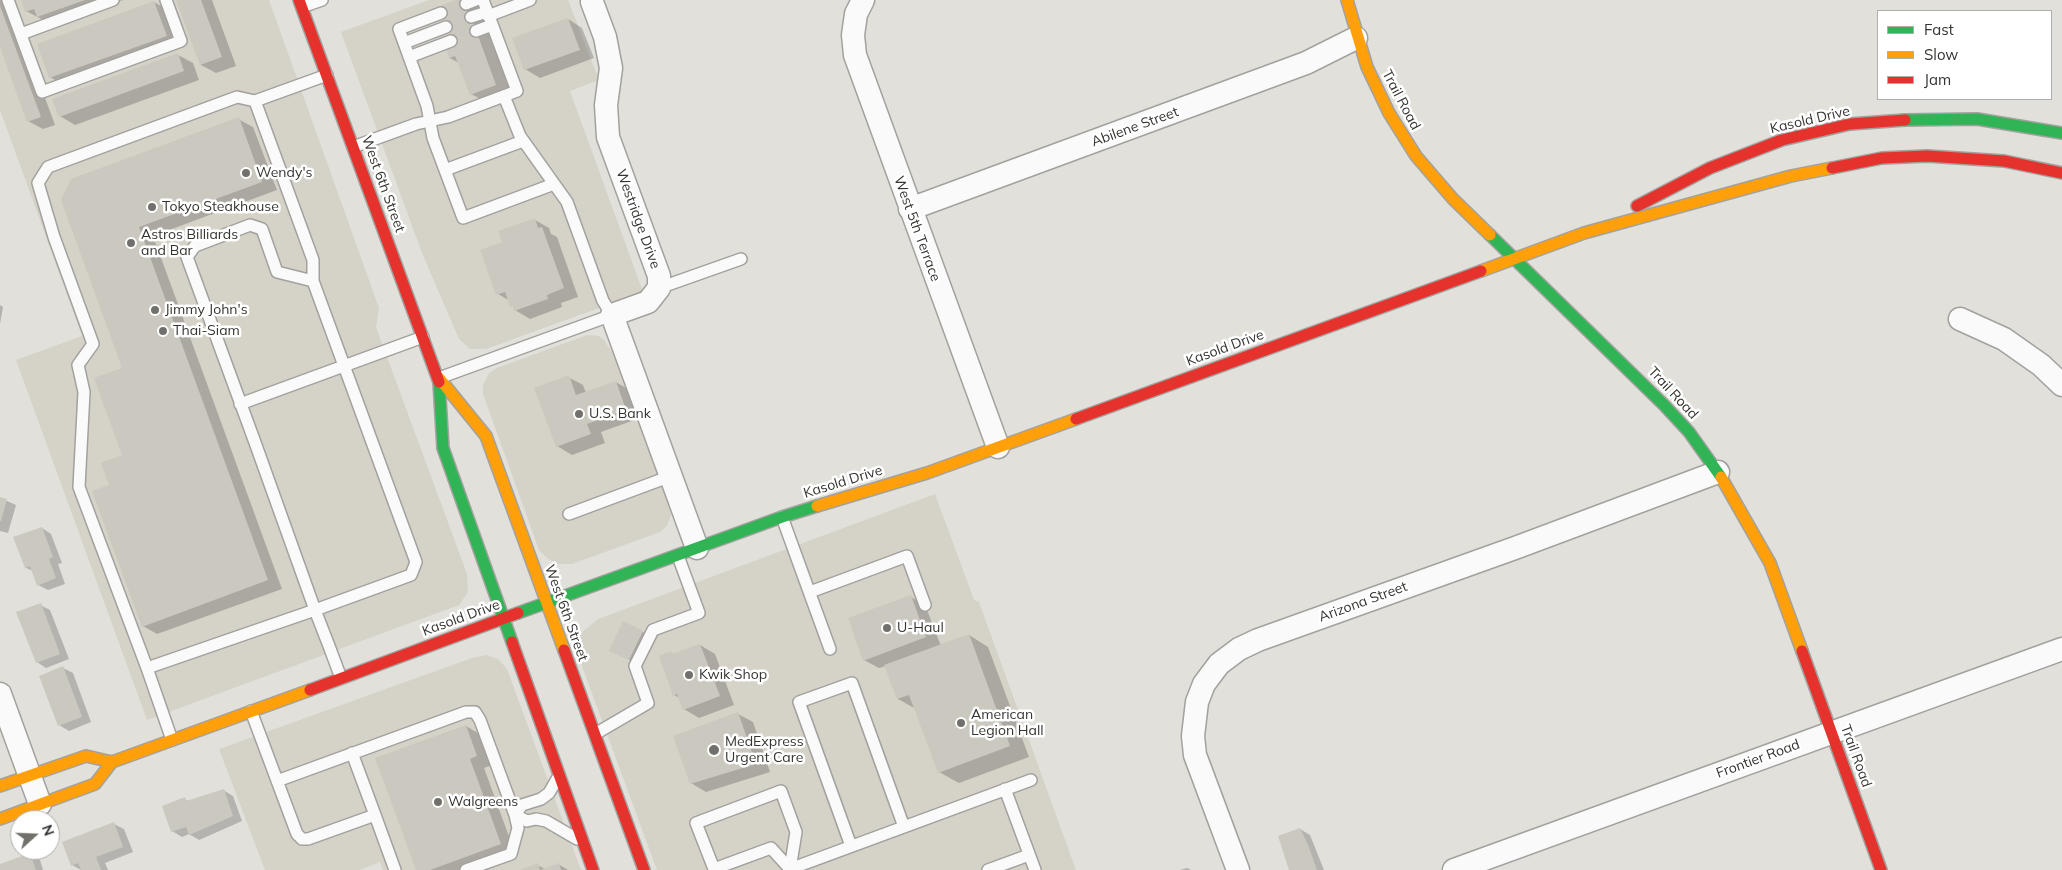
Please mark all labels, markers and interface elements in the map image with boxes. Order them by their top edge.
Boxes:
legend [1877,10,2052,100]
text: Fast [1924,20,1954,39]
text: Slow [1924,45,1958,64]
street label: Trail Road [1378,67,1424,133]
text: Jam [1924,70,1951,89]
street label: Kasold Drive [1768,103,1852,137]
street label: Abilene Street [1089,104,1181,150]
street label: West 6th Street [358,133,408,235]
place label: Wendy's [256,165,312,181]
marker: Wendy's [240,167,252,179]
street label: Westridge Drive [612,167,664,271]
street label: West 5th Terrace [890,174,944,284]
place label: Tokyo Steakhouse [162,199,279,215]
marker: Tokyo Steakhouse [146,201,158,213]
place label: Astros Billiards and Bar [141,227,238,260]
marker: Astros Billiards and Bar [125,237,137,249]
place label: Jimmy John's [165,302,248,318]
marker: Jimmy John's [149,304,161,316]
place label: Thai-Siam [173,323,240,339]
marker: Thai-Siam [157,325,169,337]
street label: Kasold Drive [1184,326,1266,370]
street label: Trail Road [1645,363,1701,423]
place label: U.S. Bank [589,406,651,422]
marker: U.S. Bank [573,408,585,420]
street label: Kasold Drive [802,462,884,502]
street label: West 6th Street [541,562,591,664]
street label: Arizona Street [1317,578,1409,626]
street label: Kasold Drive [420,596,502,640]
place label: U-Haul [897,620,944,636]
marker: U-Haul [881,622,893,634]
place label: Kwik Shop [699,667,767,683]
marker: Kwik Shop [683,669,695,681]
place label: American Legion Hall [971,707,1044,740]
marker: American Legion Hall [955,717,967,729]
street label: Trail Road [1837,722,1875,790]
place label: MedExpress Urgent Care [725,734,804,766]
street label: Frontier Road [1714,736,1802,782]
marker: MedExpress Urgent Care [707,743,721,757]
place label: Walgreens [448,794,518,810]
marker: Walgreens [432,796,444,808]
north arrow [10,810,60,860]
text: N [38,822,58,838]

